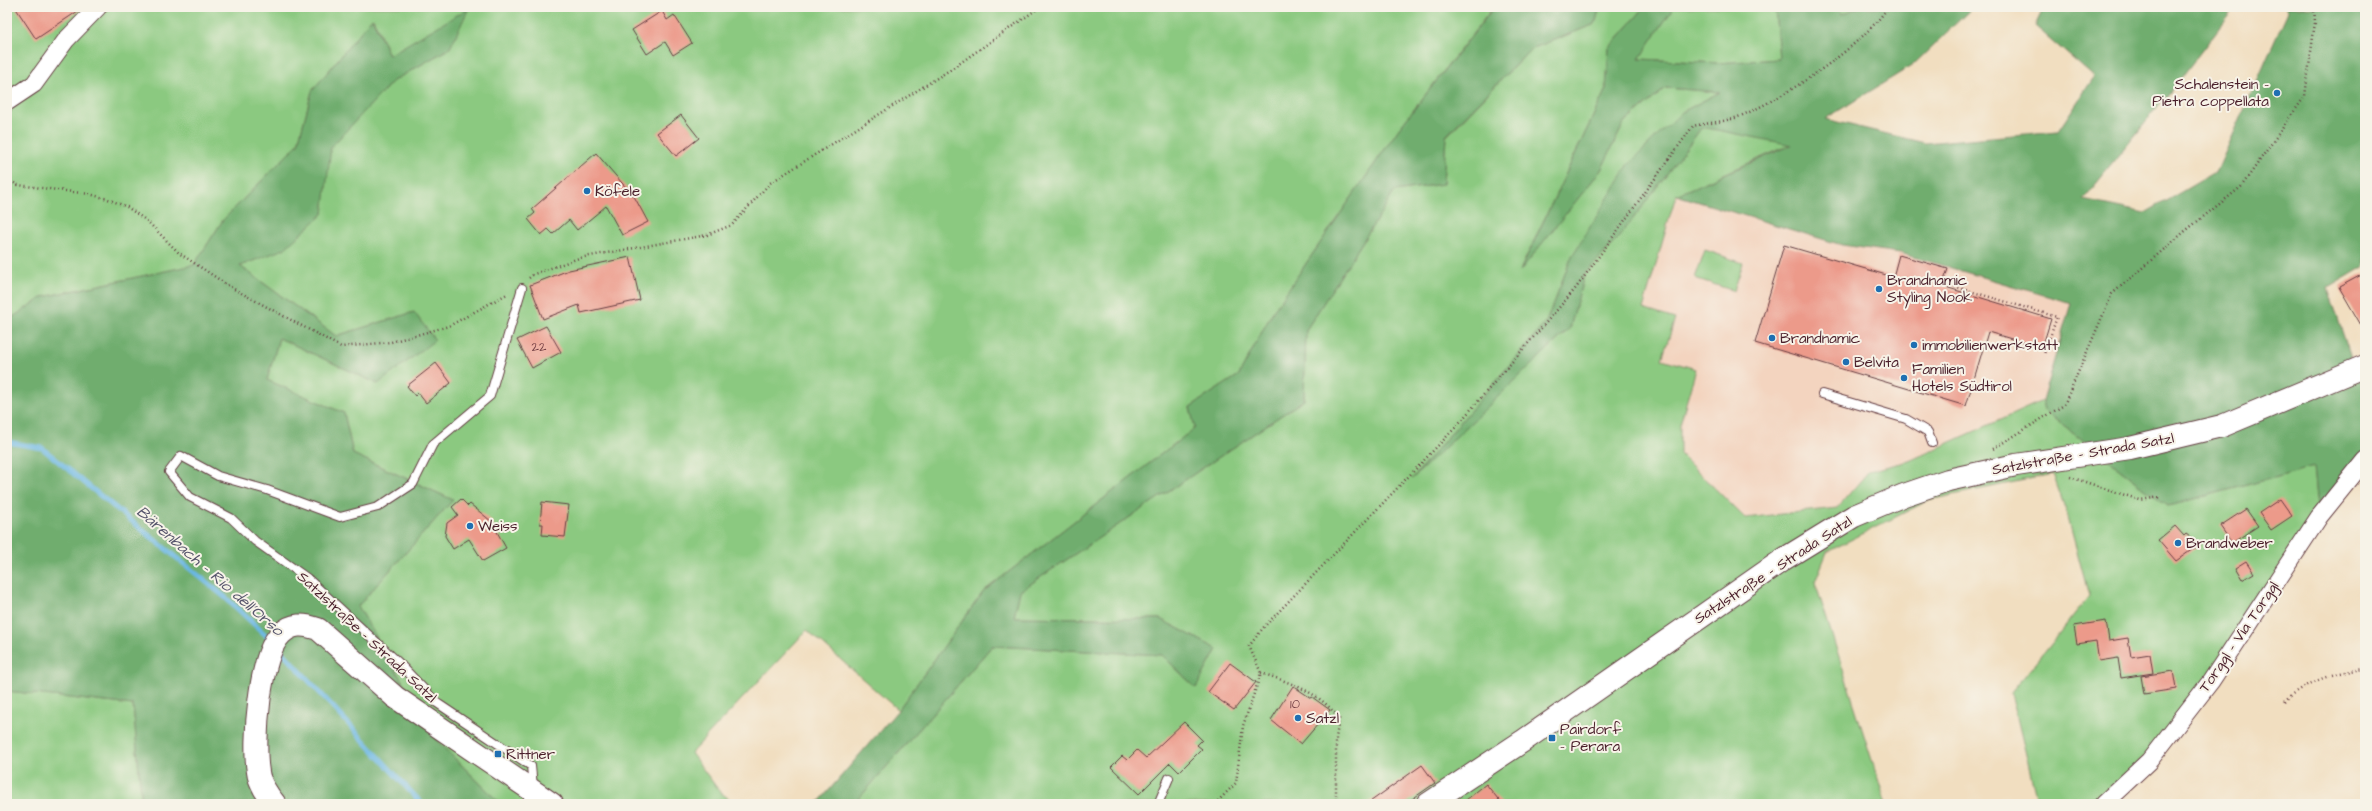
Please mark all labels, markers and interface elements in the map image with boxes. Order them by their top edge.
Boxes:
place label: Schalenstein - Pietra coppellata [2152,74,2269,112]
marker: Schalenstein - Pietra coppellata [2272,88,2282,98]
place label: Köfele [595,181,640,202]
marker: Köfele [582,186,592,196]
place label: Brandnamic Styling Nook [1887,270,1972,309]
marker: Brandnamic Styling Nook [1874,284,1884,294]
place label: Brandnamic [1780,328,1861,349]
marker: Brandnamic [1767,333,1777,343]
place label: immobilienwerkstatt [1922,335,2058,356]
house number: 22 [532,338,547,356]
marker: immobilienwerkstatt [1909,340,1919,350]
place label: Belvita [1854,352,1899,373]
marker: Belvita [1841,357,1851,367]
place label: Familien Hotels Südtirol [1912,359,2012,397]
marker: Familien Hotels Südtirol [1899,373,1909,383]
street label: Satzlstraße - Strada Satzl [1991,428,2175,480]
water label: Bärenbach - Rio dell’Orso [132,501,289,642]
street label: Satzlstraße - Strada Satzl [1690,511,1856,629]
place label: Weiss [478,516,518,537]
marker: Weiss [465,521,475,531]
place label: Brandweber [2186,533,2273,554]
marker: Brandweber [2173,538,2183,548]
street label: Satzlstraße - Strada Satzl [293,567,441,707]
street label: Torggl - Via Torggl [2194,577,2285,697]
house number: 10 [1290,695,1300,713]
place label: Satzl [1306,708,1339,729]
marker: Satzl [1293,713,1303,723]
place label: Pairdorf - Perara [1560,719,1621,757]
marker: Pairdorf - Perara [1547,733,1557,743]
place label: Rittner [506,744,555,765]
marker: Rittner [493,749,503,759]

